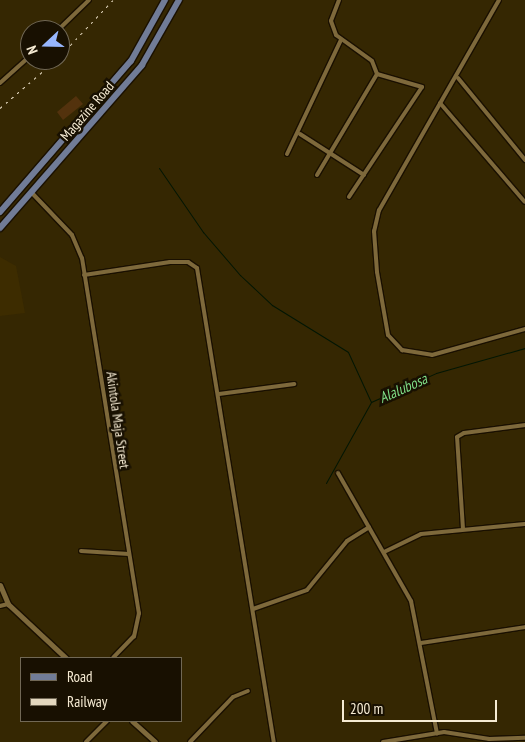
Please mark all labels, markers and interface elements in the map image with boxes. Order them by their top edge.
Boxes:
north arrow [20,20,70,70]
text: N [22,43,42,57]
street label: Magazine Road [57,78,117,144]
water label: Alalubosa [376,369,430,407]
street label: Akintola Maja Street [103,370,133,470]
legend [20,657,182,722]
text: Road [67,667,93,686]
scale bar [345,690,500,722]
text: Railway [67,692,107,711]
text: 200 m [350,699,383,718]

